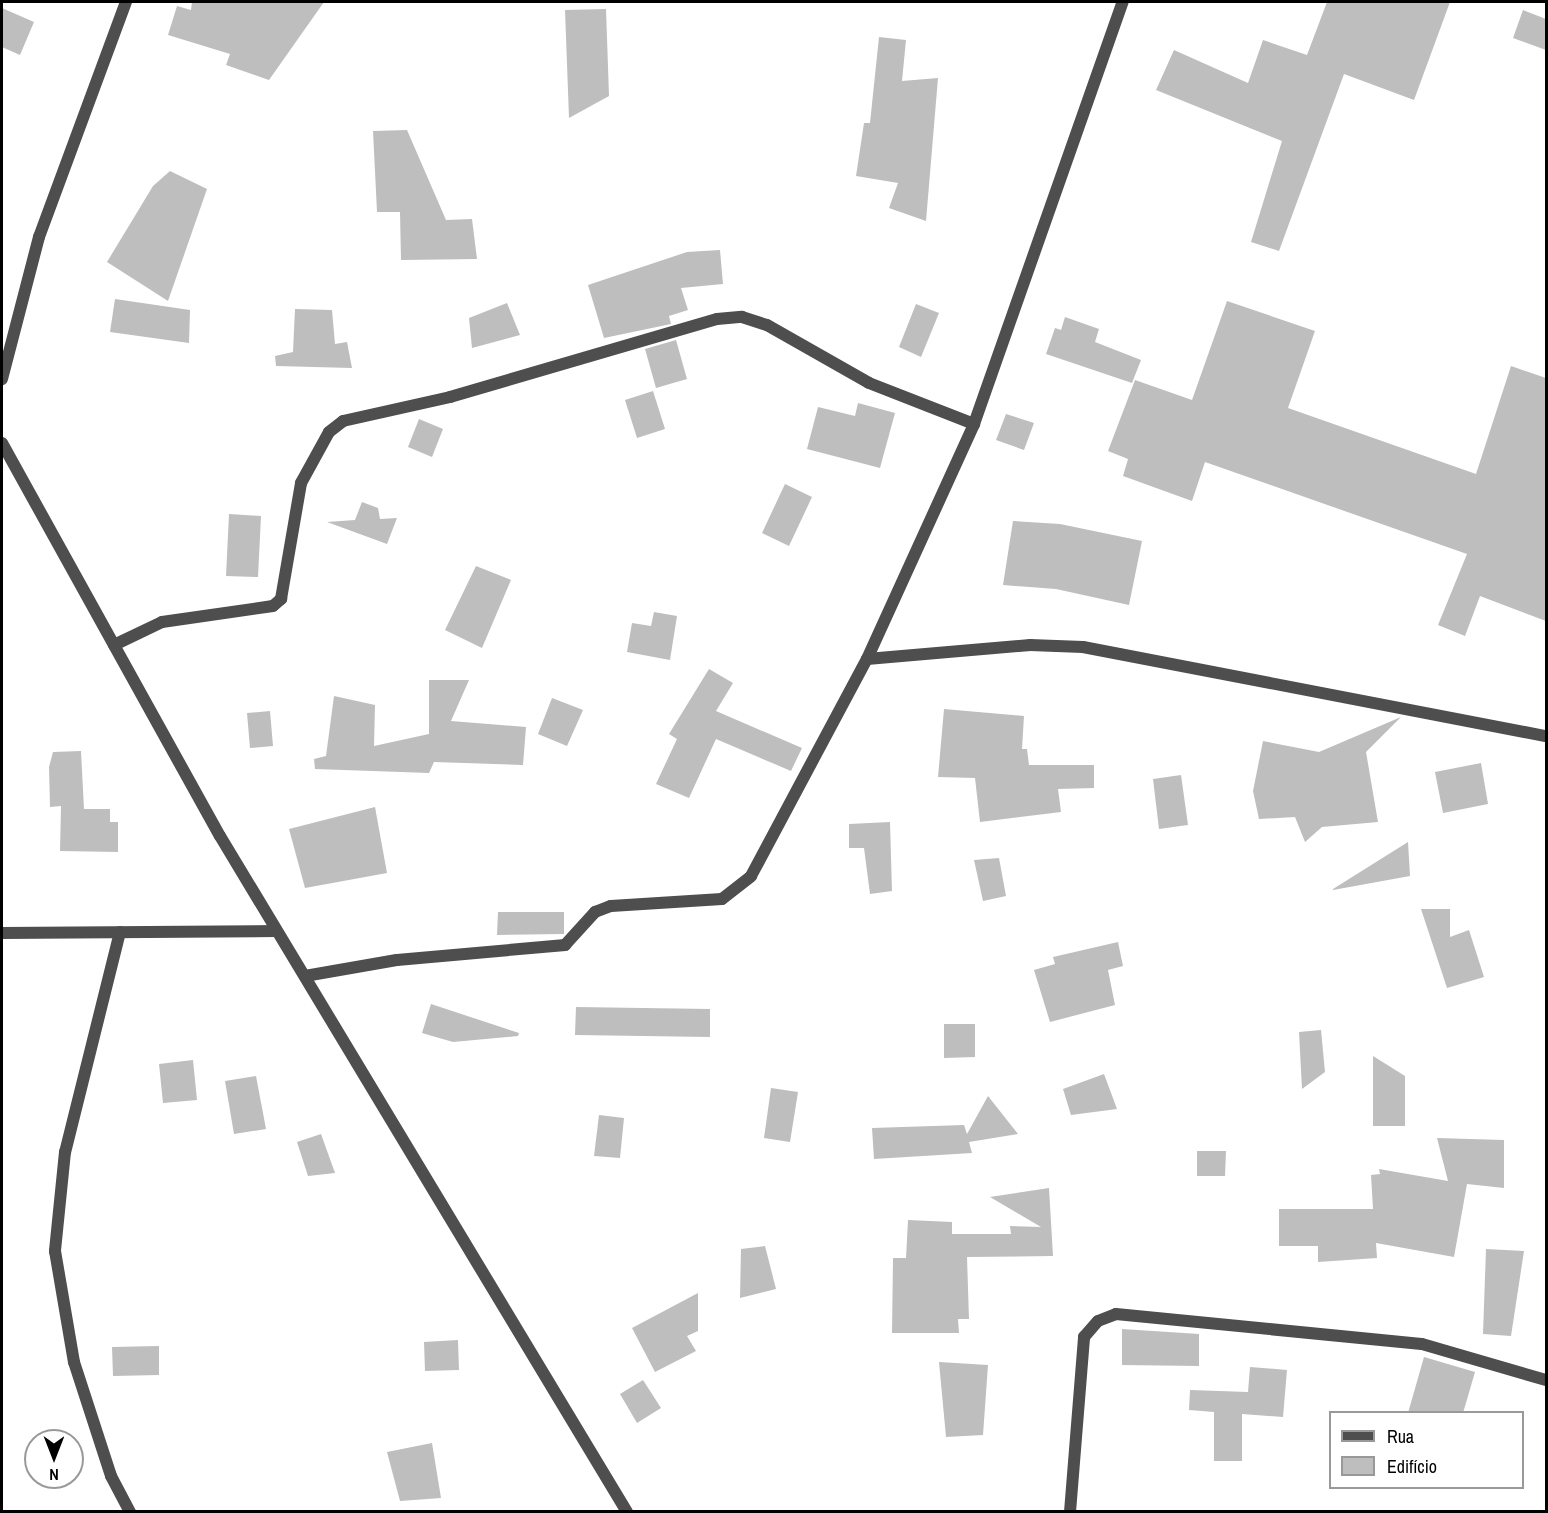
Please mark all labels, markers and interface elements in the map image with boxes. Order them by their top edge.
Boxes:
legend [1329,1411,1524,1489]
text: Rua [1387,1424,1414,1449]
north arrow [24,1429,84,1489]
text: Edifício [1387,1454,1437,1479]
text: N [49,1464,59,1486]

